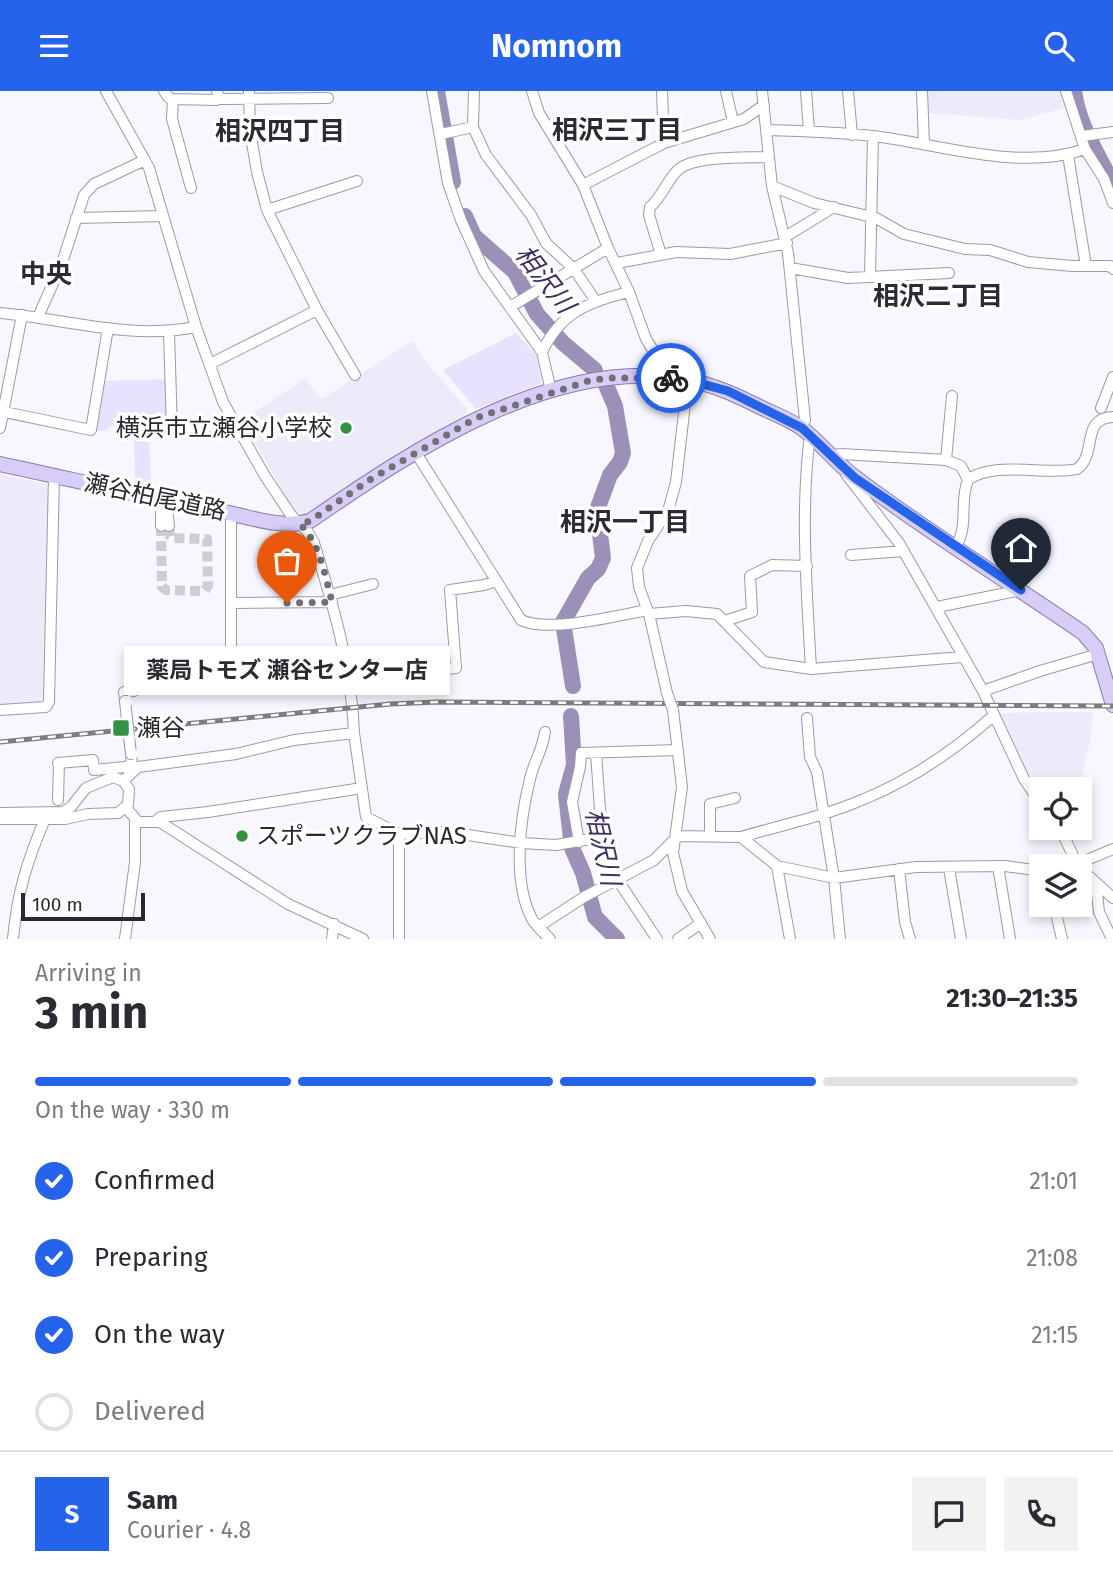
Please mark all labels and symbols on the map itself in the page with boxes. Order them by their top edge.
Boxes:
district label: 相沢三丁目 [552,115,682,146]
district label: 相沢四丁目 [215,116,345,147]
water label: 相沢川 [508,239,583,322]
district label: 中央 [20,259,72,290]
district label: 相沢二丁目 [873,281,1003,312]
courier [636,343,706,413]
place label: 横浜市立瀬谷小学校 [116,414,332,442]
marker: 横浜市立瀬谷小学校 [338,420,354,436]
street label: 瀬谷柏尾道路 [82,468,228,526]
district label: 相沢一丁目 [560,507,690,538]
pin [991,518,1051,590]
pin [257,531,317,603]
callout: 薬局トモズ 瀬谷センター店 [124,645,450,694]
place label: 瀬谷 [137,714,185,742]
marker: 瀬谷 [111,718,131,738]
water label: 相沢川 [579,806,627,892]
place label: スポーツクラブNAS [256,822,467,850]
marker: スポーツクラブNAS [234,828,250,844]
scale bar [21,890,145,922]

